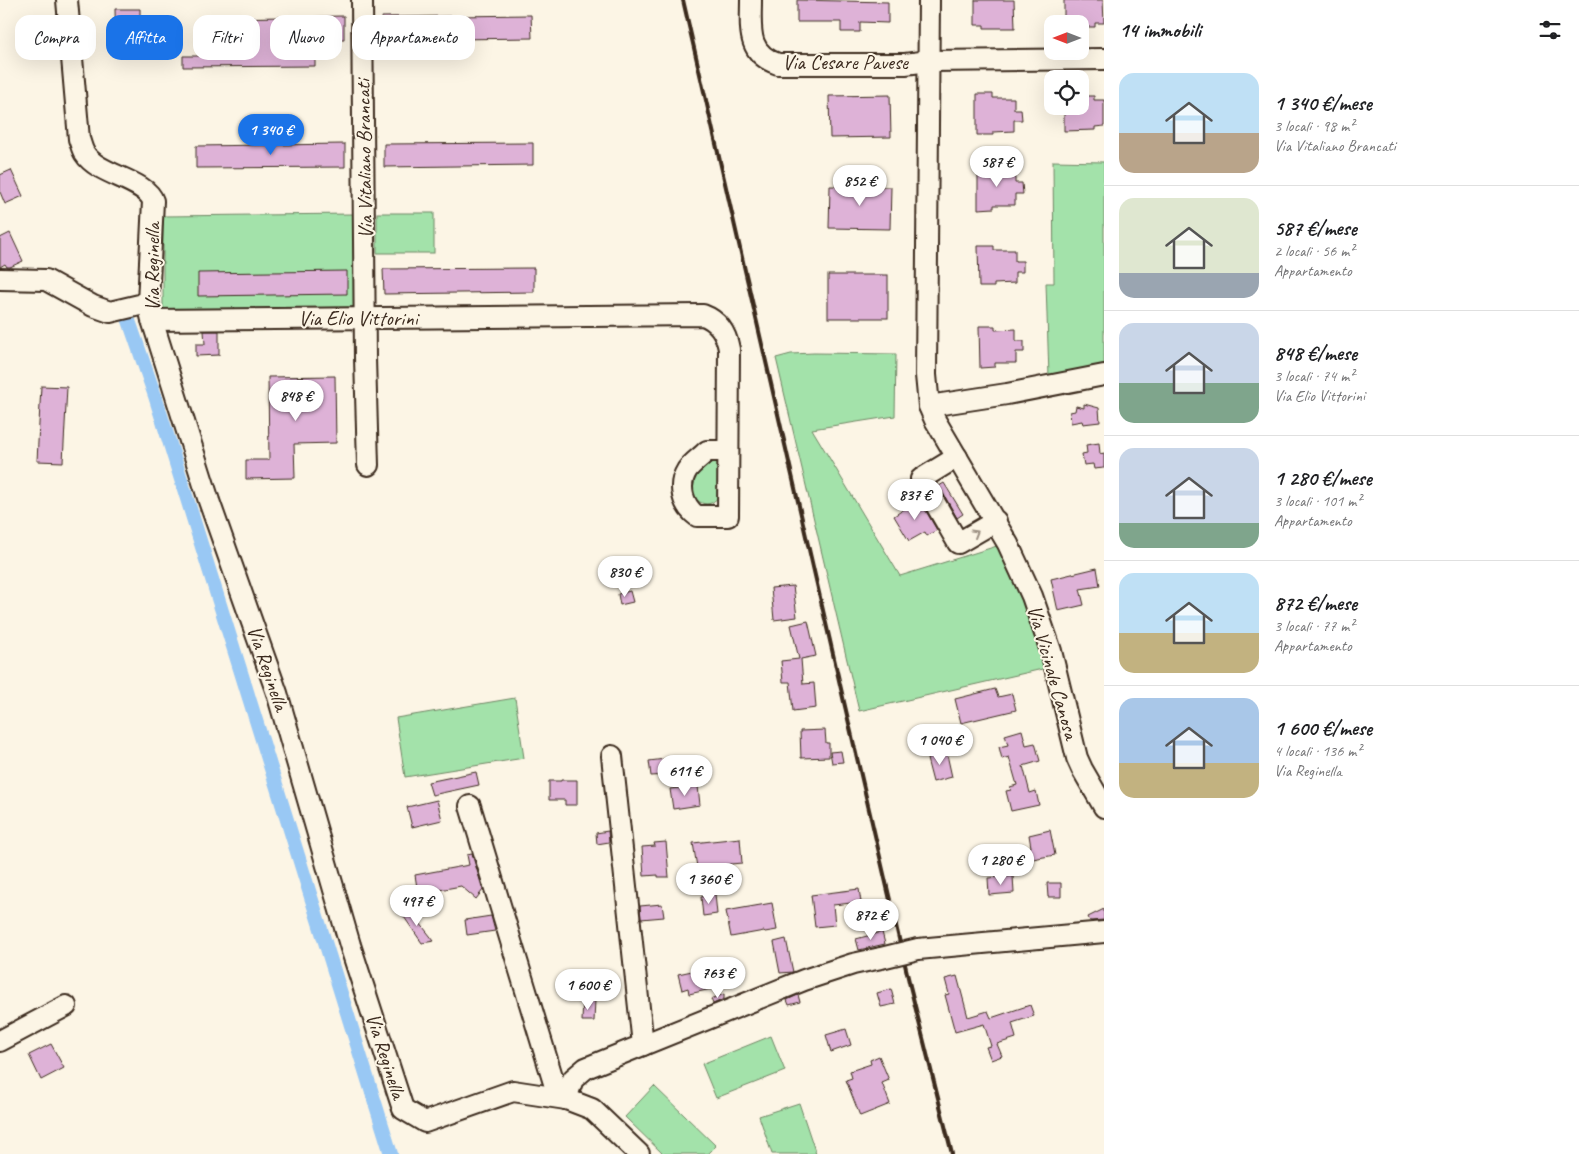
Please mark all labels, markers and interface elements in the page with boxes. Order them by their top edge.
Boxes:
chip: Compra [15,15,96,60]
chip: Affitta [106,15,183,60]
chip: Filtri [193,15,260,60]
chip: Nuovo [270,15,342,60]
chip: Appartamento [352,15,475,60]
north arrow [1044,15,1089,60]
map controls [1044,15,1089,115]
icon: filters [1536,16,1564,44]
text: 14 immobili [1119,17,1201,43]
street label: Via Cesare Pavese [782,49,909,75]
button: locate [1044,70,1089,115]
street label: Via Vitaliano Brancati [350,76,378,239]
text: 1 340 €/mese [1274,90,1372,116]
icon: home [1159,93,1219,153]
pin: 1 340 € [225,114,317,156]
text: 3 locali · 98 m² [1274,116,1354,136]
text: 1 340 € [249,120,293,140]
text: Via Vitaliano Brancati [1274,136,1396,156]
pin: 587 € [962,146,1032,188]
text: 587 € [981,152,1013,172]
pin: 852 € [825,164,895,207]
text: 852 € [844,171,876,191]
text: 587 €/mese [1274,215,1357,241]
icon: home [1159,218,1219,278]
street label: Via Reginella [139,220,165,311]
text: 2 locali · 56 m² [1274,241,1354,261]
text: Appartamento [1274,261,1352,281]
street label: Via Elio Vittorini [298,305,421,331]
text: 848 €/mese [1274,340,1357,366]
icon: home [1159,343,1219,403]
text: 3 locali · 74 m² [1274,366,1354,386]
pin: 848 € [261,380,331,422]
text: 848 € [280,386,312,406]
text: Via Elio Vittorini [1274,386,1365,406]
text: 1 280 €/mese [1274,465,1372,491]
icon: home [1159,468,1219,528]
pin: 837 € [880,478,950,521]
text: 837 € [899,485,931,505]
text: 3 locali · 101 m² [1274,491,1361,511]
text: Appartamento [1274,511,1352,531]
one-way arrow [970,530,979,540]
pin: 830 € [590,556,660,598]
text: 830 € [609,562,641,582]
text: 872 €/mese [1274,590,1357,616]
icon: home [1159,593,1219,653]
street label: Via Vicinale Canosa [1021,602,1085,744]
text: 3 locali · 77 m² [1274,616,1354,636]
street label: Via Reginella [241,622,295,716]
text: Appartamento [1274,636,1352,656]
text: 1 600 €/mese [1274,715,1372,741]
icon: home [1159,718,1219,778]
pin: 1 040 € [894,724,986,766]
text: 1 040 € [918,730,962,750]
text: 4 locali · 136 m² [1274,741,1361,761]
pin: 611 € [650,754,720,797]
text: 611 € [668,761,702,781]
text: Via Reginella [1274,761,1342,781]
pin: 1 280 € [955,844,1047,886]
text: 1 280 € [979,850,1023,870]
pin: 1 360 € [663,862,755,905]
text: 1 360 € [687,869,731,889]
pin: 497 € [382,884,452,927]
text: 497 € [401,891,433,911]
pin: 872 € [836,898,906,941]
text: 872 € [855,905,887,925]
pin: 763 € [683,956,753,999]
text: 763 € [702,963,734,983]
pin: 1 600 € [542,968,634,1011]
text: 1 600 € [566,975,610,995]
street label: Via Reginella [360,1010,413,1104]

